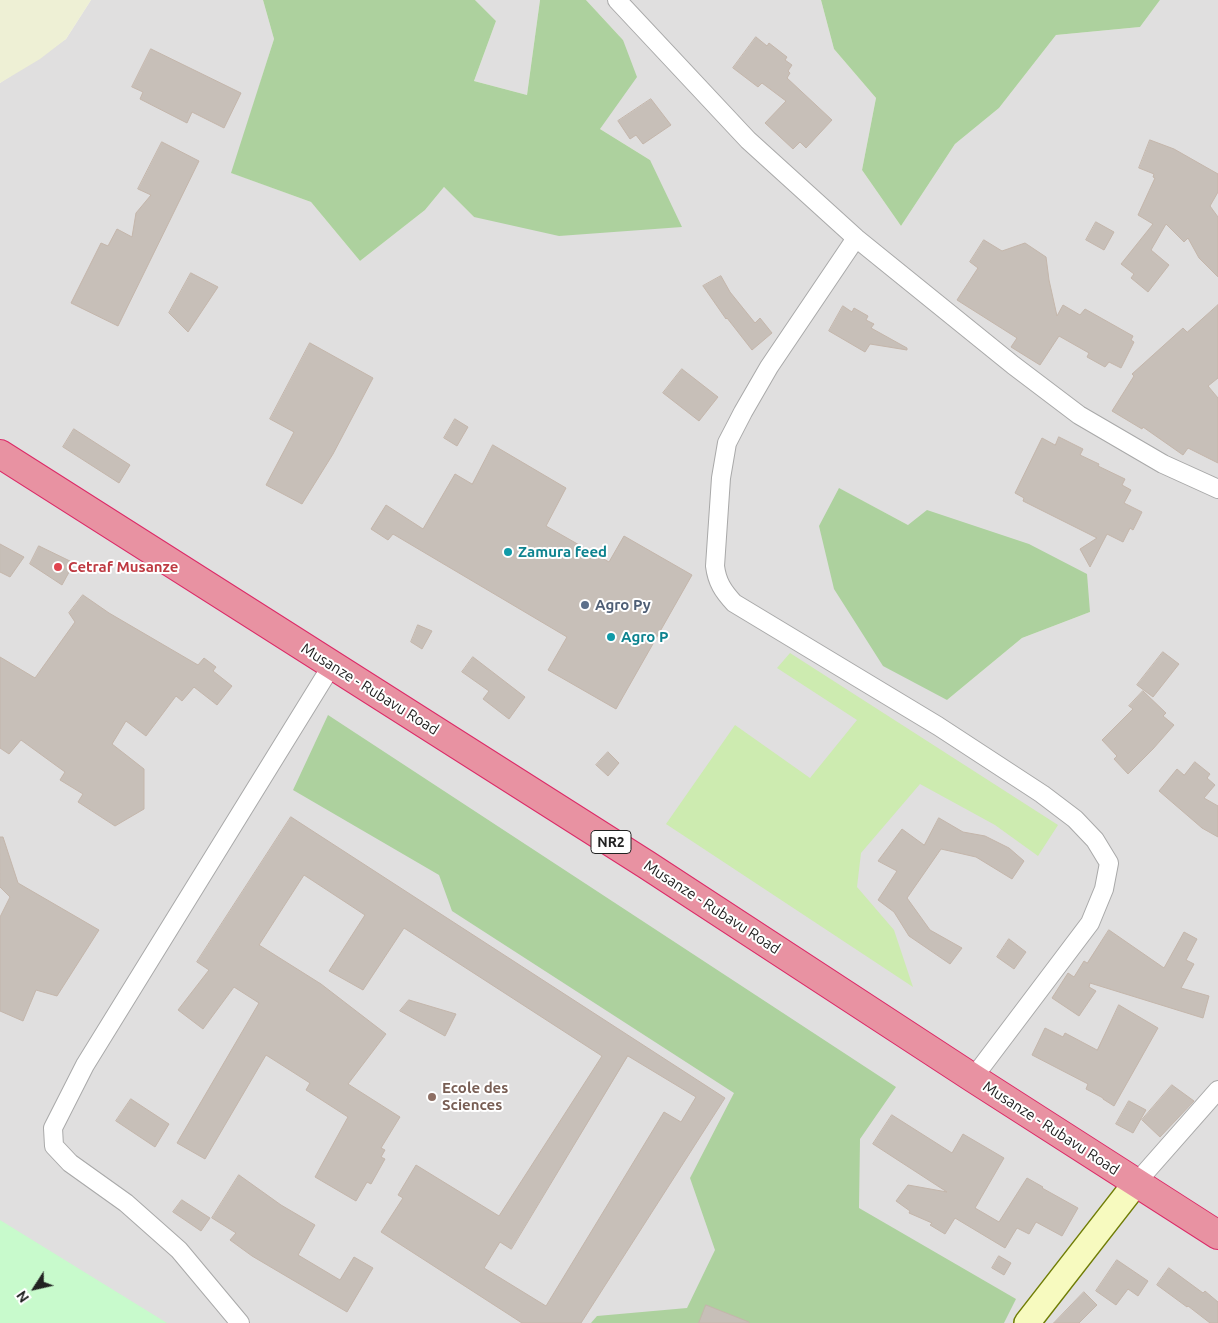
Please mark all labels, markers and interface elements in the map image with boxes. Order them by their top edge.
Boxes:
place label: Zamura feed [518,543,607,561]
marker: Zamura feed [502,546,514,558]
place label: Cetraf Musanze [68,558,178,576]
marker: Cetraf Musanze [52,561,64,573]
place label: Agro Py [595,596,651,614]
marker: Agro Py [579,599,591,611]
place label: Agro P [621,628,668,646]
marker: Agro P [605,631,617,643]
street label: Musanze - Rubavu Road [298,639,442,739]
road number: NR2 [591,830,631,854]
street label: Musanze - Rubavu Road [640,856,784,958]
street label: Musanze - Rubavu Road [979,1077,1123,1179]
place label: Ecole des Sciences [442,1079,508,1114]
marker: Ecole des Sciences [426,1091,438,1103]
north arrow [10,1263,60,1313]
text: N [13,1288,32,1305]

